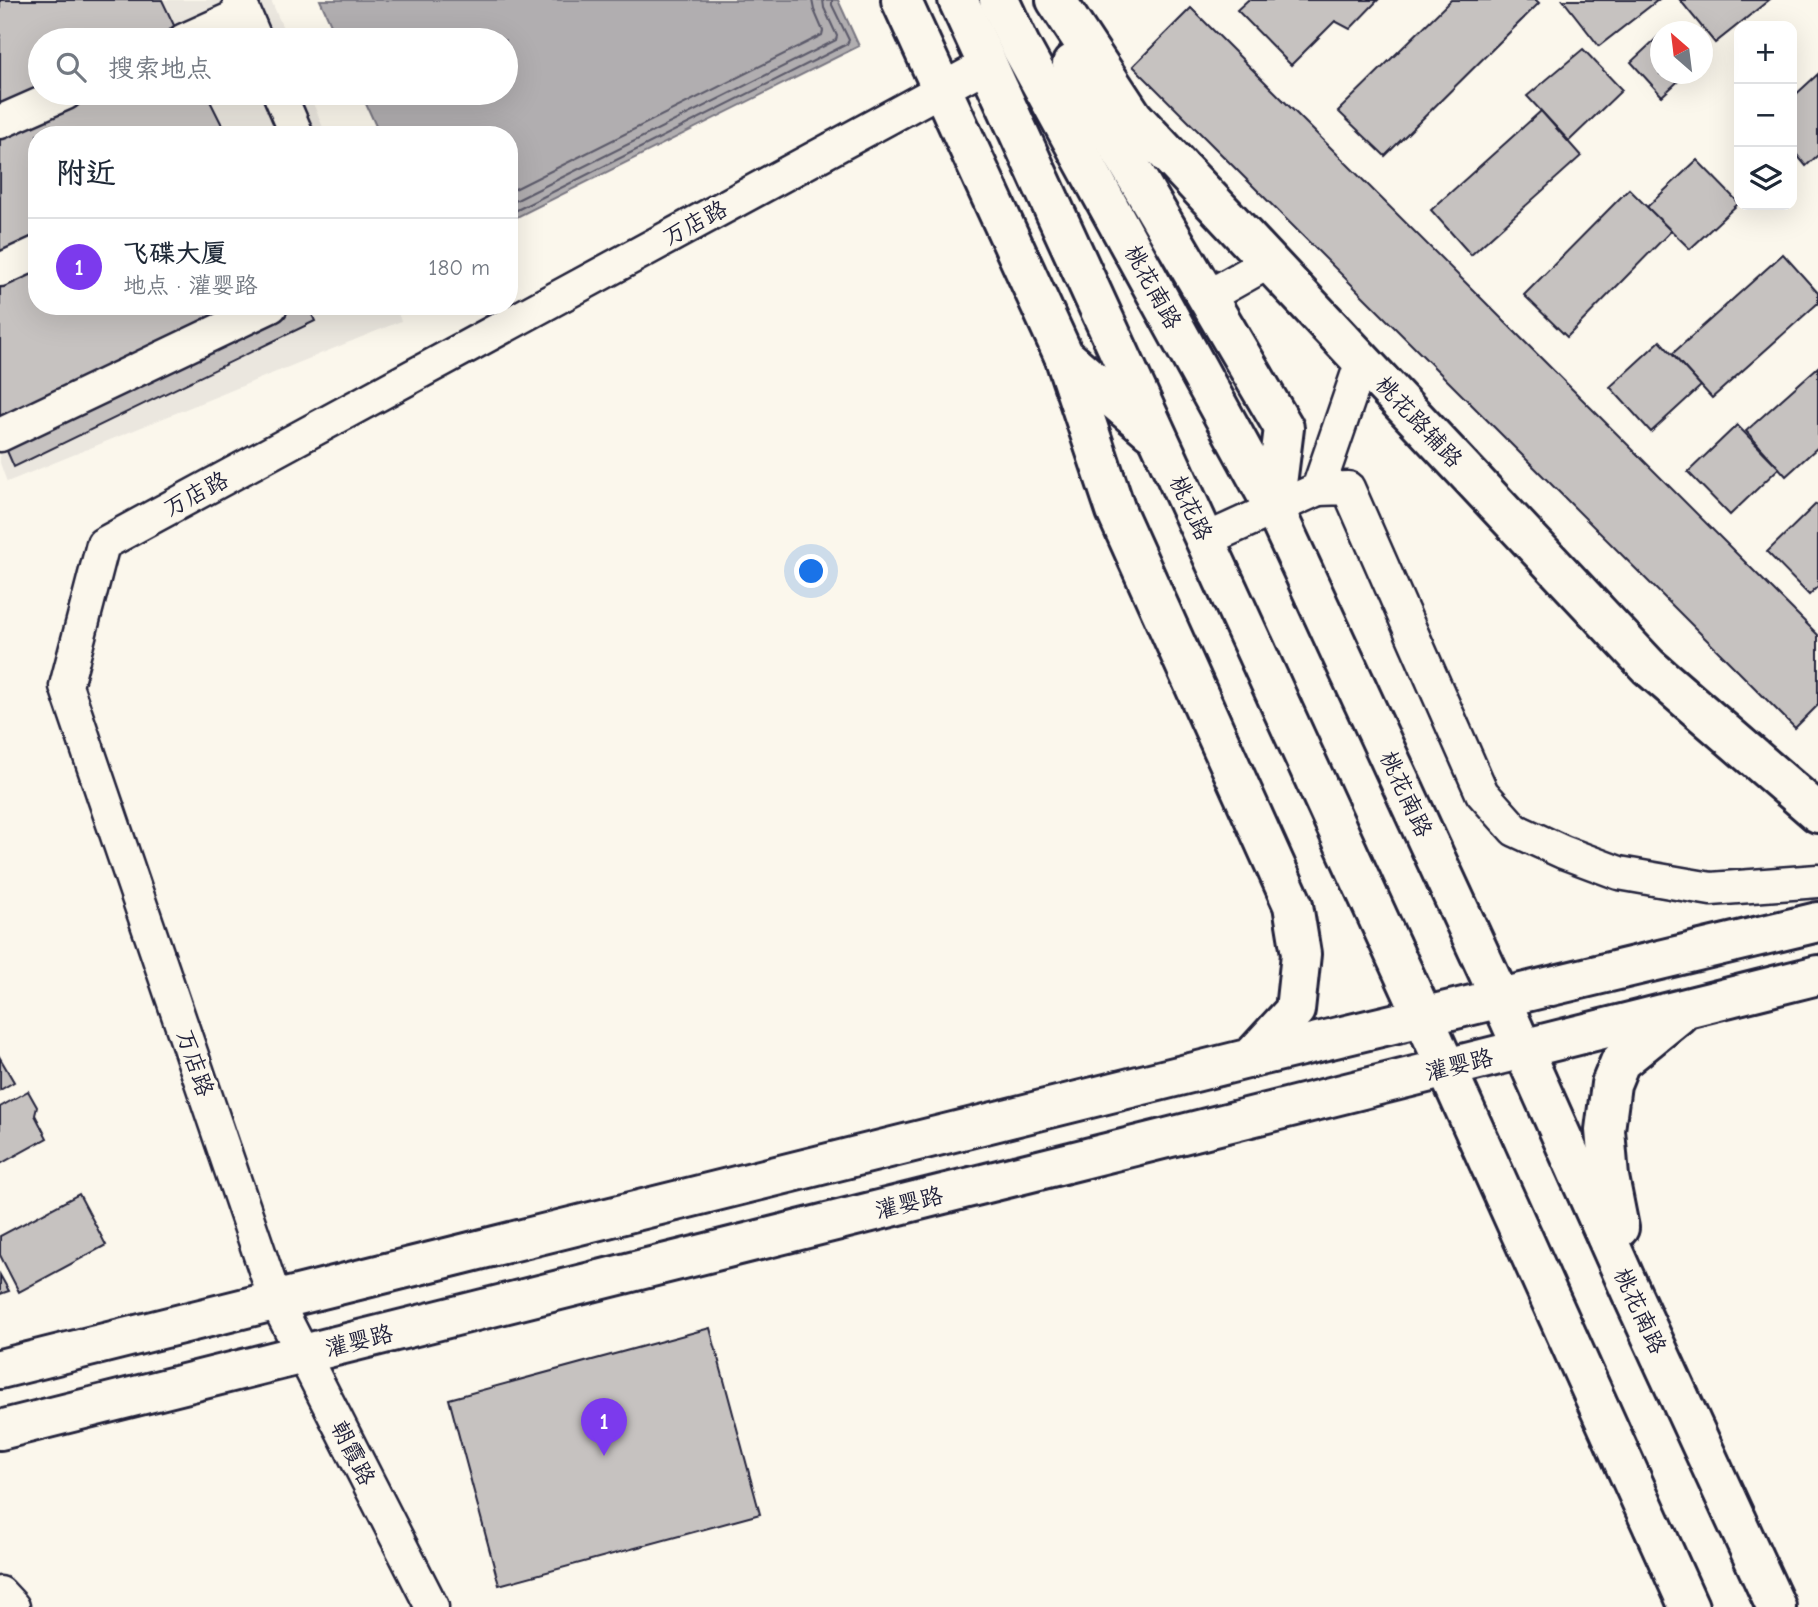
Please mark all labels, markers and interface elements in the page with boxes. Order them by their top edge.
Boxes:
north arrow [1650,21,1713,84]
map controls [1734,21,1797,210]
button: + [1734,21,1797,84]
search box [28,28,518,105]
icon: search [52,48,90,86]
text: 搜索地点 [108,54,212,84]
button: − [1734,84,1797,147]
button: layers [1734,147,1797,210]
text: 附近 [56,156,116,191]
street label: 万店路 [658,195,732,251]
text: 飞碟大厦 [123,239,227,269]
street label: 桃花南路 [1119,240,1187,334]
text: 1 [74,254,84,281]
text: 180 m [428,254,490,281]
text: 地点 · 灌婴路 [123,272,257,299]
street label: 桃花路辅路 [1370,371,1468,473]
street label: 万店路 [159,466,233,522]
street label: 桃花路 [1164,471,1218,545]
your location [794,554,828,588]
street label: 桃花南路 [1374,747,1438,841]
street label: 万店路 [171,1026,219,1100]
street label: 灌婴路 [1422,1044,1496,1086]
street label: 灌婴路 [872,1182,946,1224]
street label: 桃花南路 [1608,1264,1672,1358]
street label: 灌婴路 [322,1320,396,1362]
pin: 1 [581,1398,627,1456]
street label: 朝霞路 [325,1416,381,1490]

